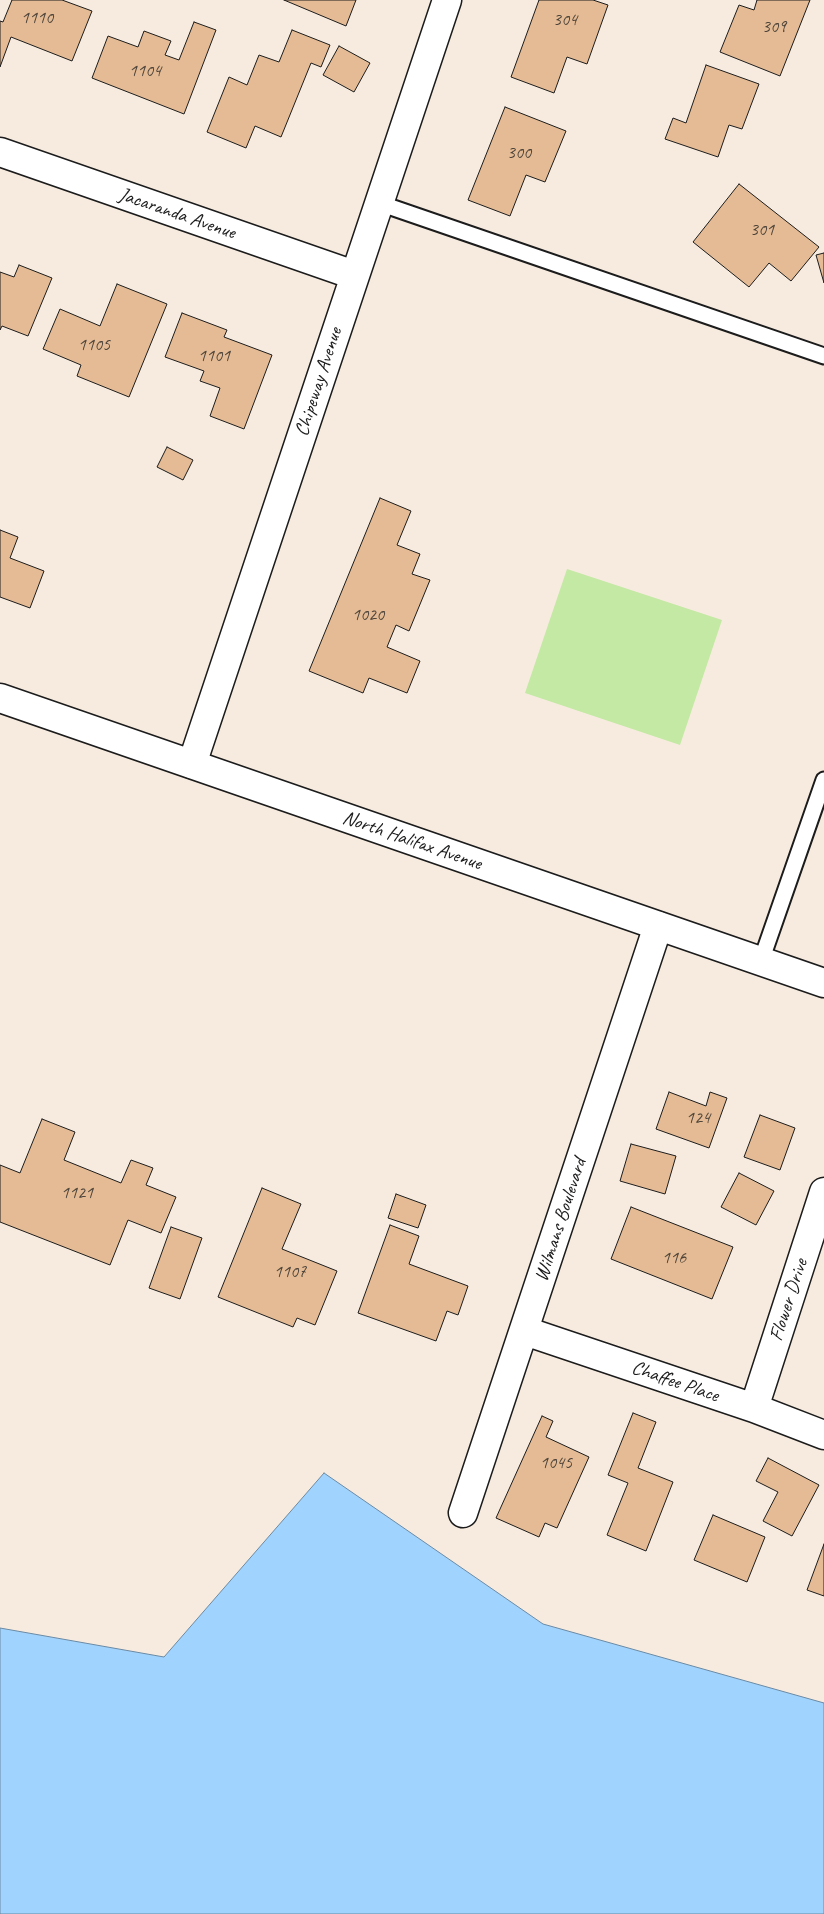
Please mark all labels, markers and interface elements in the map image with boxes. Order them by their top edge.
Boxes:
house number: 1110 [21,7,53,29]
house number: 304 [553,9,577,31]
house number: 309 [762,16,786,38]
house number: 1104 [129,60,161,82]
house number: 300 [507,142,531,164]
street label: Jacaranda Avenue [116,183,238,245]
house number: 301 [750,219,774,241]
street label: Chipeway Avenue [290,325,348,439]
house number: 1105 [78,334,110,356]
house number: 1101 [198,345,230,367]
house number: 1020 [352,604,384,626]
street label: North Halifax Avenue [339,806,485,876]
house number: 124 [686,1107,710,1129]
street label: Wilmans Boulevard [530,1155,592,1285]
house number: 1121 [61,1182,93,1204]
house number: 116 [662,1247,686,1269]
street label: Flower Drive [764,1256,814,1344]
house number: 1107 [274,1261,306,1283]
street label: Chaffee Place [628,1356,722,1408]
house number: 1045 [540,1452,572,1474]

